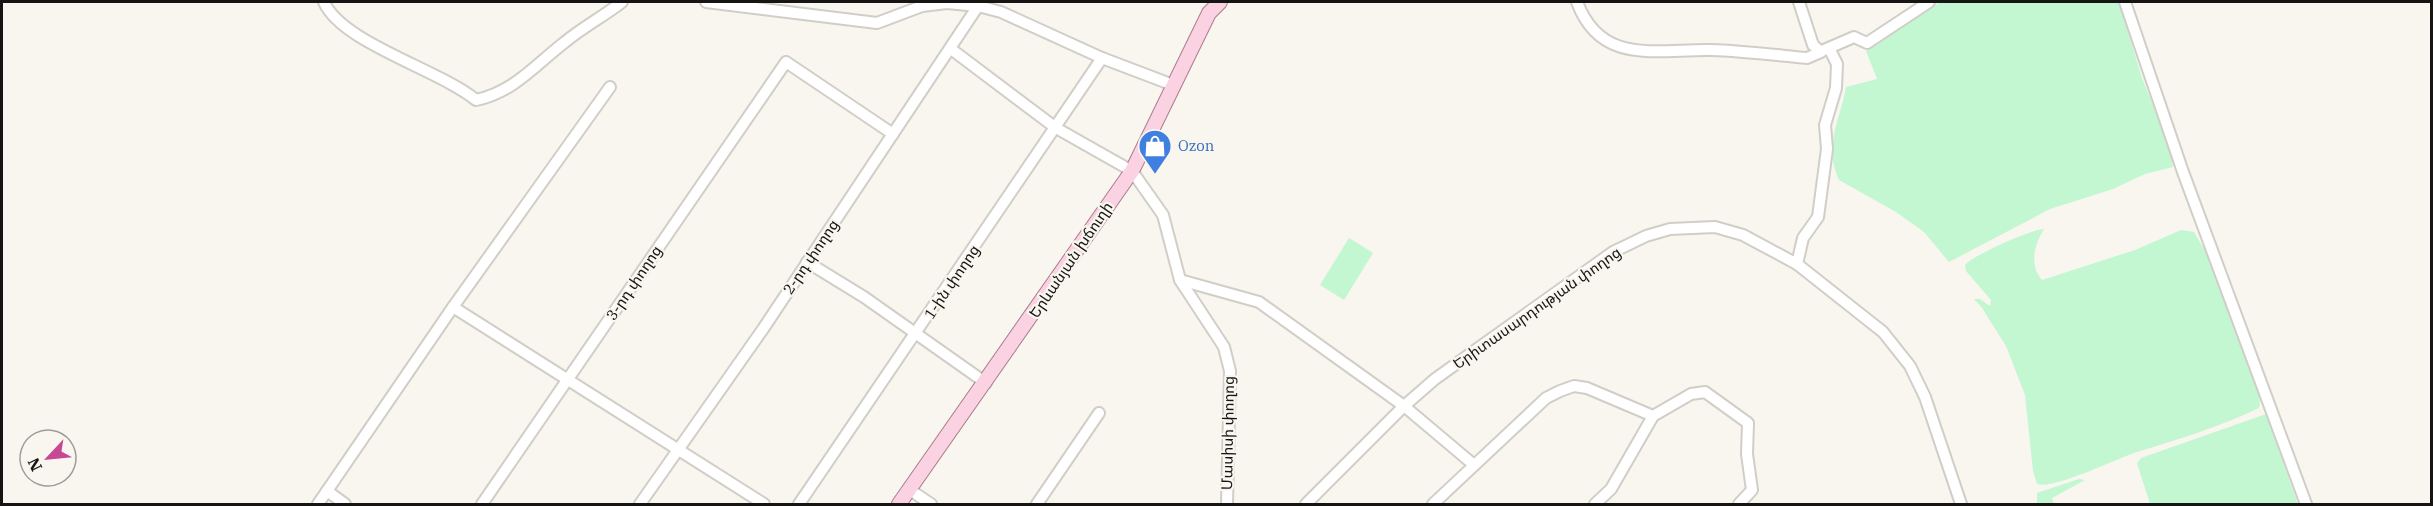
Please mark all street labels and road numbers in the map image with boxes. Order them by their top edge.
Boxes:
street label: Երևանյան խճուղի [1025,198,1117,321]
street label: 2-րդ փողոց [779,216,843,298]
street label: 1-ին փողոց [920,241,983,323]
street label: 3-րդ փողոց [602,242,666,324]
street label: Երիտասարդության փողոց [1449,242,1624,373]
street label: Մասիսի փողոց [1217,376,1238,490]

